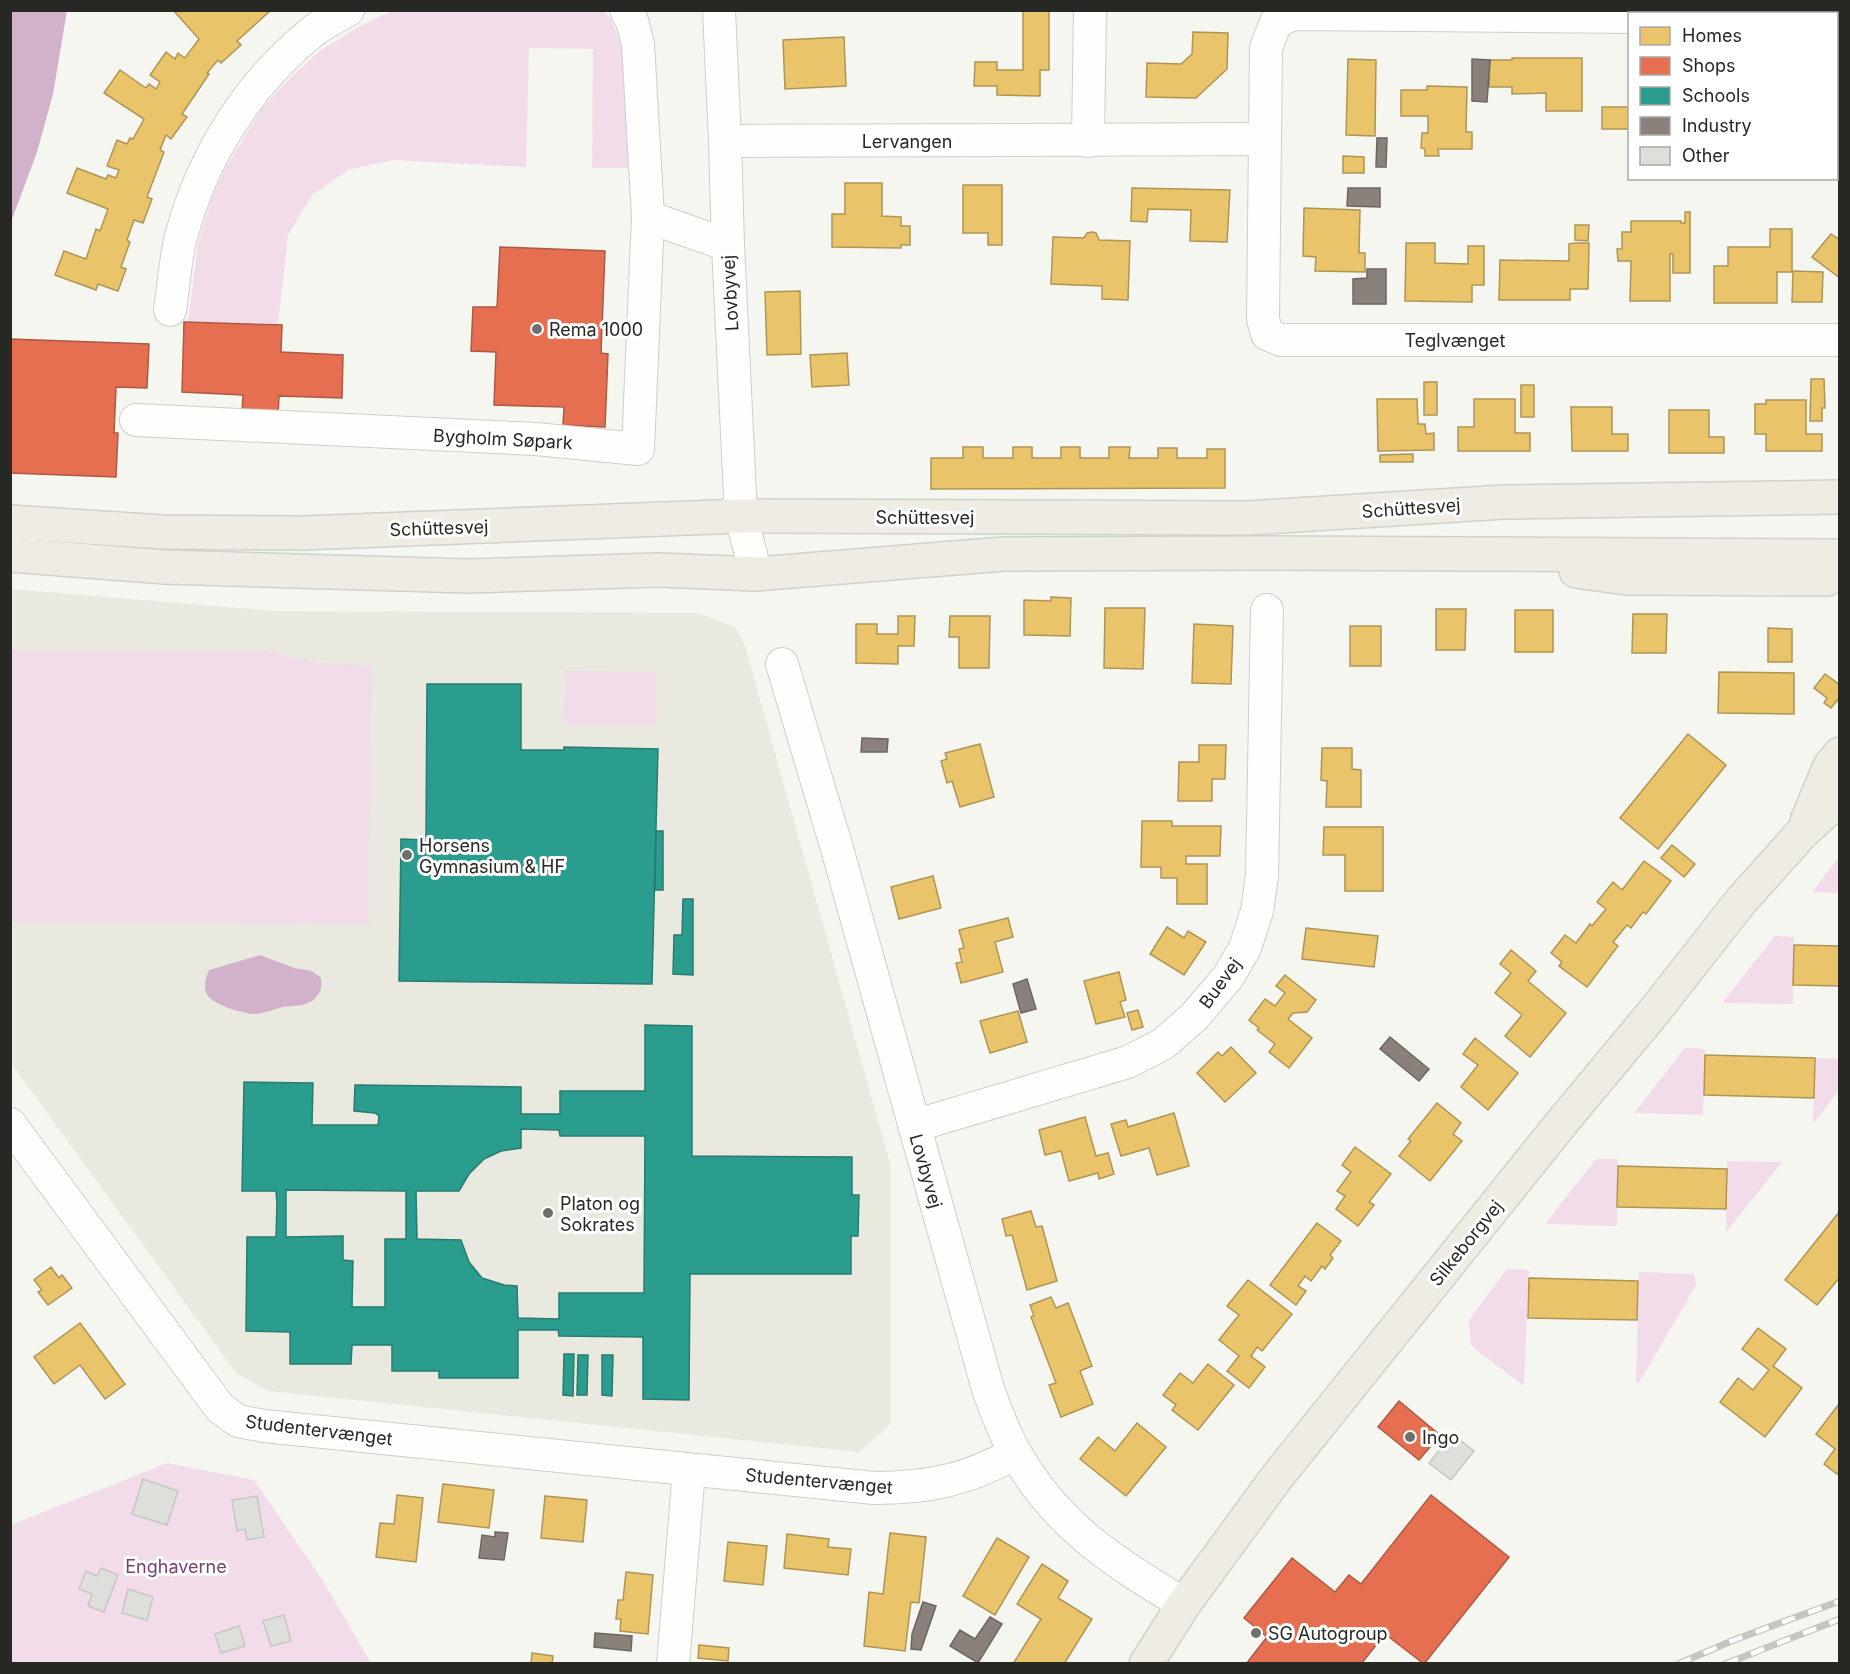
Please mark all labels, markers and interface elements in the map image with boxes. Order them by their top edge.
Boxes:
legend [1628,12,1838,180]
text: Homes [1682,25,1742,46]
text: Shops [1682,55,1736,76]
text: Schools [1682,85,1750,106]
text: Industry [1682,115,1752,136]
street label: Lervangen [862,131,952,152]
text: Other [1682,145,1730,166]
street label: Lovbyvej [718,254,742,332]
place label: Rema 1000 [549,319,643,340]
marker: Rema 1000 [530,322,544,336]
street label: Teglvænget [1405,330,1506,351]
street label: Bygholm Søpark [433,425,573,453]
street label: Schüttesvej [1361,494,1461,522]
street label: Schüttesvej [876,507,974,528]
street label: Schüttesvej [389,516,489,540]
place label: Horsens Gymnasium & HF [419,835,565,877]
marker: Horsens Gymnasium & HF [400,848,414,862]
street label: Buevej [1195,954,1245,1012]
street label: Lovbyvej [905,1131,947,1211]
place label: Platon og Sokrates [560,1193,640,1235]
street label: Silkeborgvej [1425,1196,1507,1290]
marker: Platon og Sokrates [541,1206,555,1220]
street label: Studentervænget [244,1411,394,1449]
place label: Ingo [1422,1427,1459,1448]
marker: Ingo [1403,1430,1417,1444]
street label: Studentervænget [744,1464,894,1498]
park label: Enghaverne [125,1556,227,1577]
place label: SG Autogroup [1268,1623,1388,1644]
marker: SG Autogroup [1249,1626,1263,1640]

